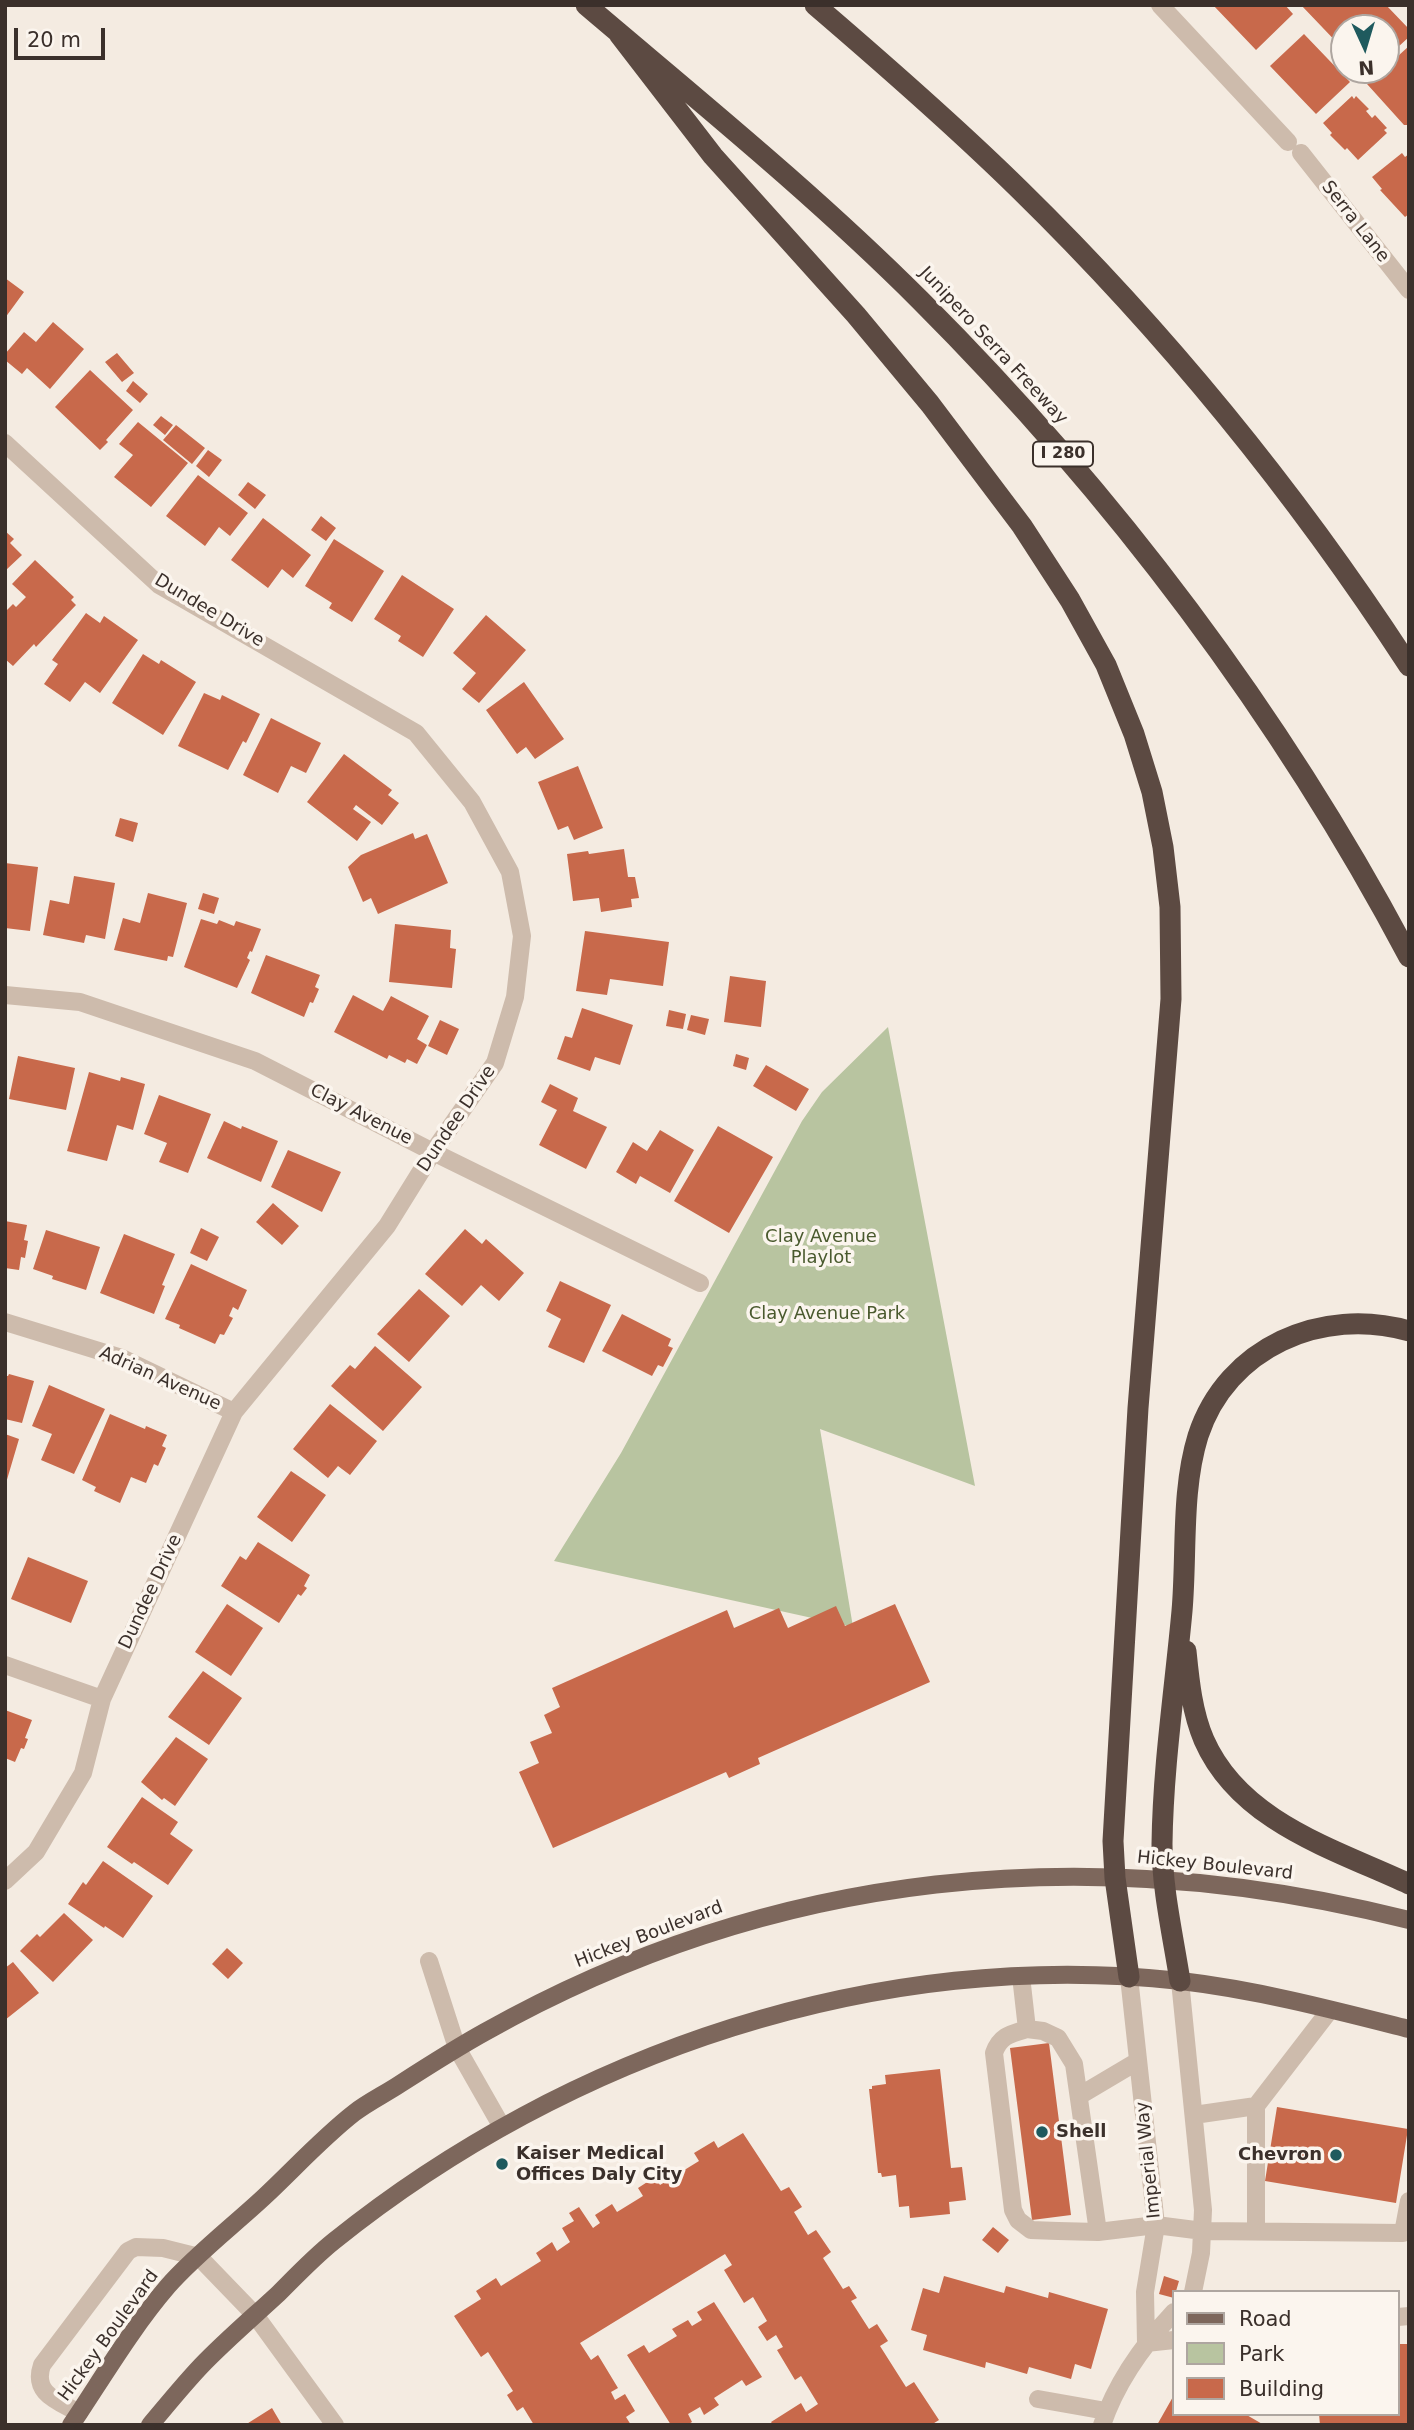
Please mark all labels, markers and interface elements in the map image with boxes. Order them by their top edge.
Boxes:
scale bar [18,14,108,58]
north arrow [1330,14,1400,84]
text: 20 m [27,28,81,52]
text: N [1358,56,1375,79]
street label: Serra Lane [1317,177,1393,267]
street label: Junipero Serra Freeway [914,263,1072,429]
road number: I 280 [1033,442,1093,467]
street label: Dundee Drive [150,570,268,652]
street label: Dundee Drive [413,1062,501,1176]
street label: Clay Avenue [306,1080,416,1150]
park label: Clay Avenue Playlot [765,1226,877,1268]
park label: Clay Avenue Park [749,1303,905,1325]
street label: Adrian Avenue [96,1343,224,1415]
street label: Dundee Drive [115,1531,187,1653]
street label: Hickey Boulevard [1136,1847,1294,1885]
street label: Hickey Boulevard [572,1897,726,1973]
street label: Imperial Way [1132,2100,1166,2220]
place label: Shell [1056,2121,1106,2143]
marker: Shell [1034,2124,1050,2140]
place label: Kaiser Medical Offices Daly City [516,2143,682,2186]
place label: Chevron [1238,2144,1322,2166]
marker: Chevron [1328,2147,1344,2163]
marker: Kaiser Medical Offices Daly City [494,2156,510,2172]
street label: Hickey Boulevard [54,2266,164,2406]
legend [1172,2290,1400,2416]
text: Road [1239,2307,1292,2331]
text: Park [1239,2342,1284,2366]
text: Building [1239,2377,1324,2401]

